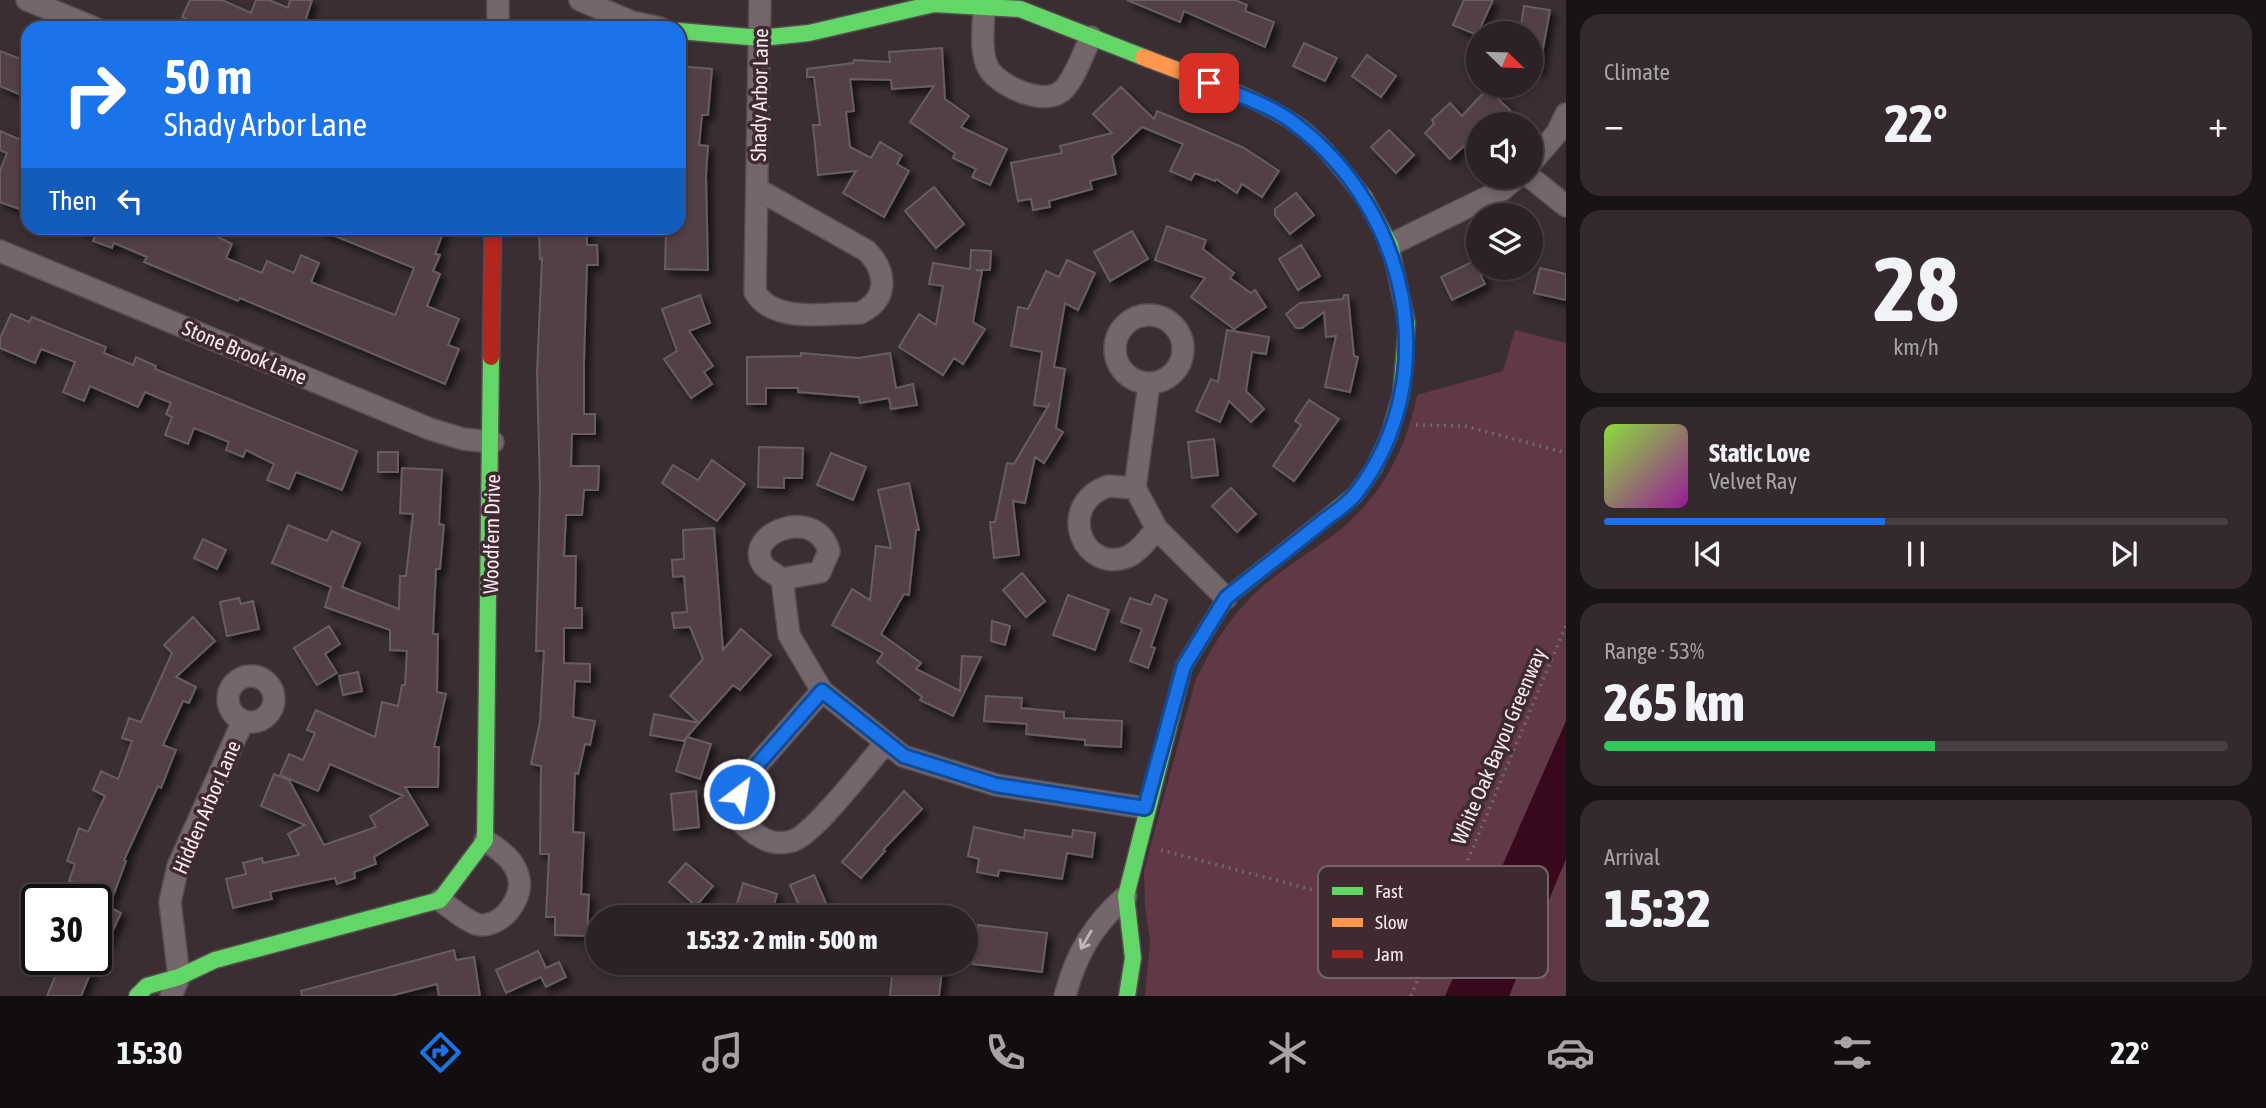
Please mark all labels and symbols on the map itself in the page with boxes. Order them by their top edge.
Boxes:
north arrow [1466,21,1544,98]
street label: Shady Arbor Lane [746,28,772,162]
pin [1179,53,1239,113]
street label: Stone Brook Lane [179,315,311,389]
street label: Woodfern Drive [478,474,504,594]
street label: White Oak Bayou Greenway [1446,644,1550,848]
street label: Hidden Arbor Lane [167,737,245,877]
position arrow [702,757,776,831]
legend [1318,866,1548,978]
text: Fast [1375,880,1403,902]
speed limit sign: 30 [21,884,112,975]
text: Slow [1375,911,1409,933]
one-way arrow [1079,930,1093,950]
text: Jam [1375,943,1404,965]

